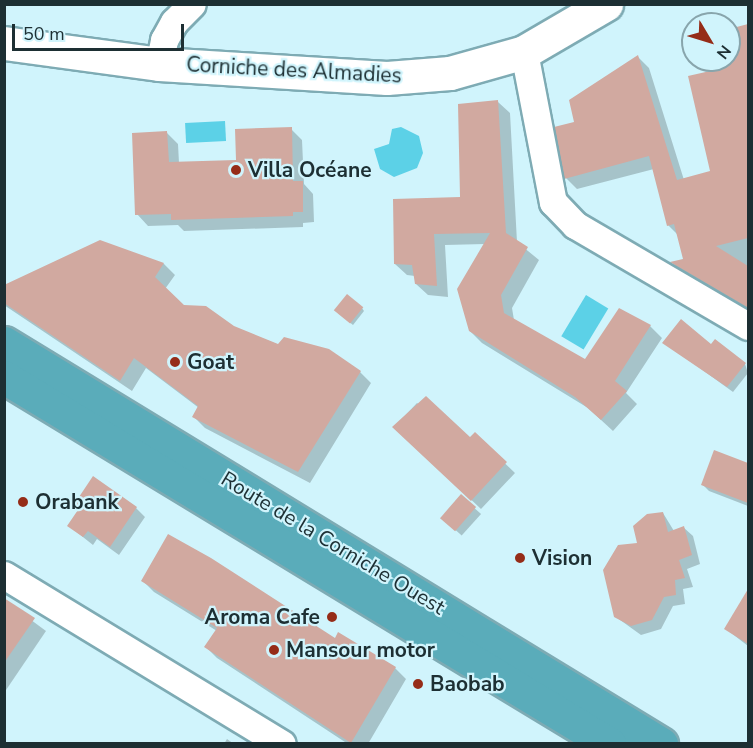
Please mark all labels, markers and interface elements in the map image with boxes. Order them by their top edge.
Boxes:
scale bar [15,12,188,50]
north arrow [681,12,741,72]
text: 50 m [23,22,65,46]
text: N [711,40,736,63]
street label: Corniche des Almadies [186,52,402,88]
place label: Villa Océane [248,157,372,183]
marker: Villa Océane [229,163,243,177]
place label: Goat [187,349,234,375]
marker: Goat [168,355,182,369]
street label: Route de la Corniche Ouest [217,466,449,620]
place label: Orabank [35,489,119,515]
marker: Orabank [16,495,30,509]
place label: Vision [532,545,592,571]
marker: Vision [513,551,527,565]
place label: Aroma Cafe [205,604,320,630]
marker: Aroma Cafe [325,610,339,624]
place label: Mansour motor [286,637,435,663]
marker: Mansour motor [267,643,281,657]
place label: Baobab [430,671,505,697]
marker: Baobab [411,677,425,691]

